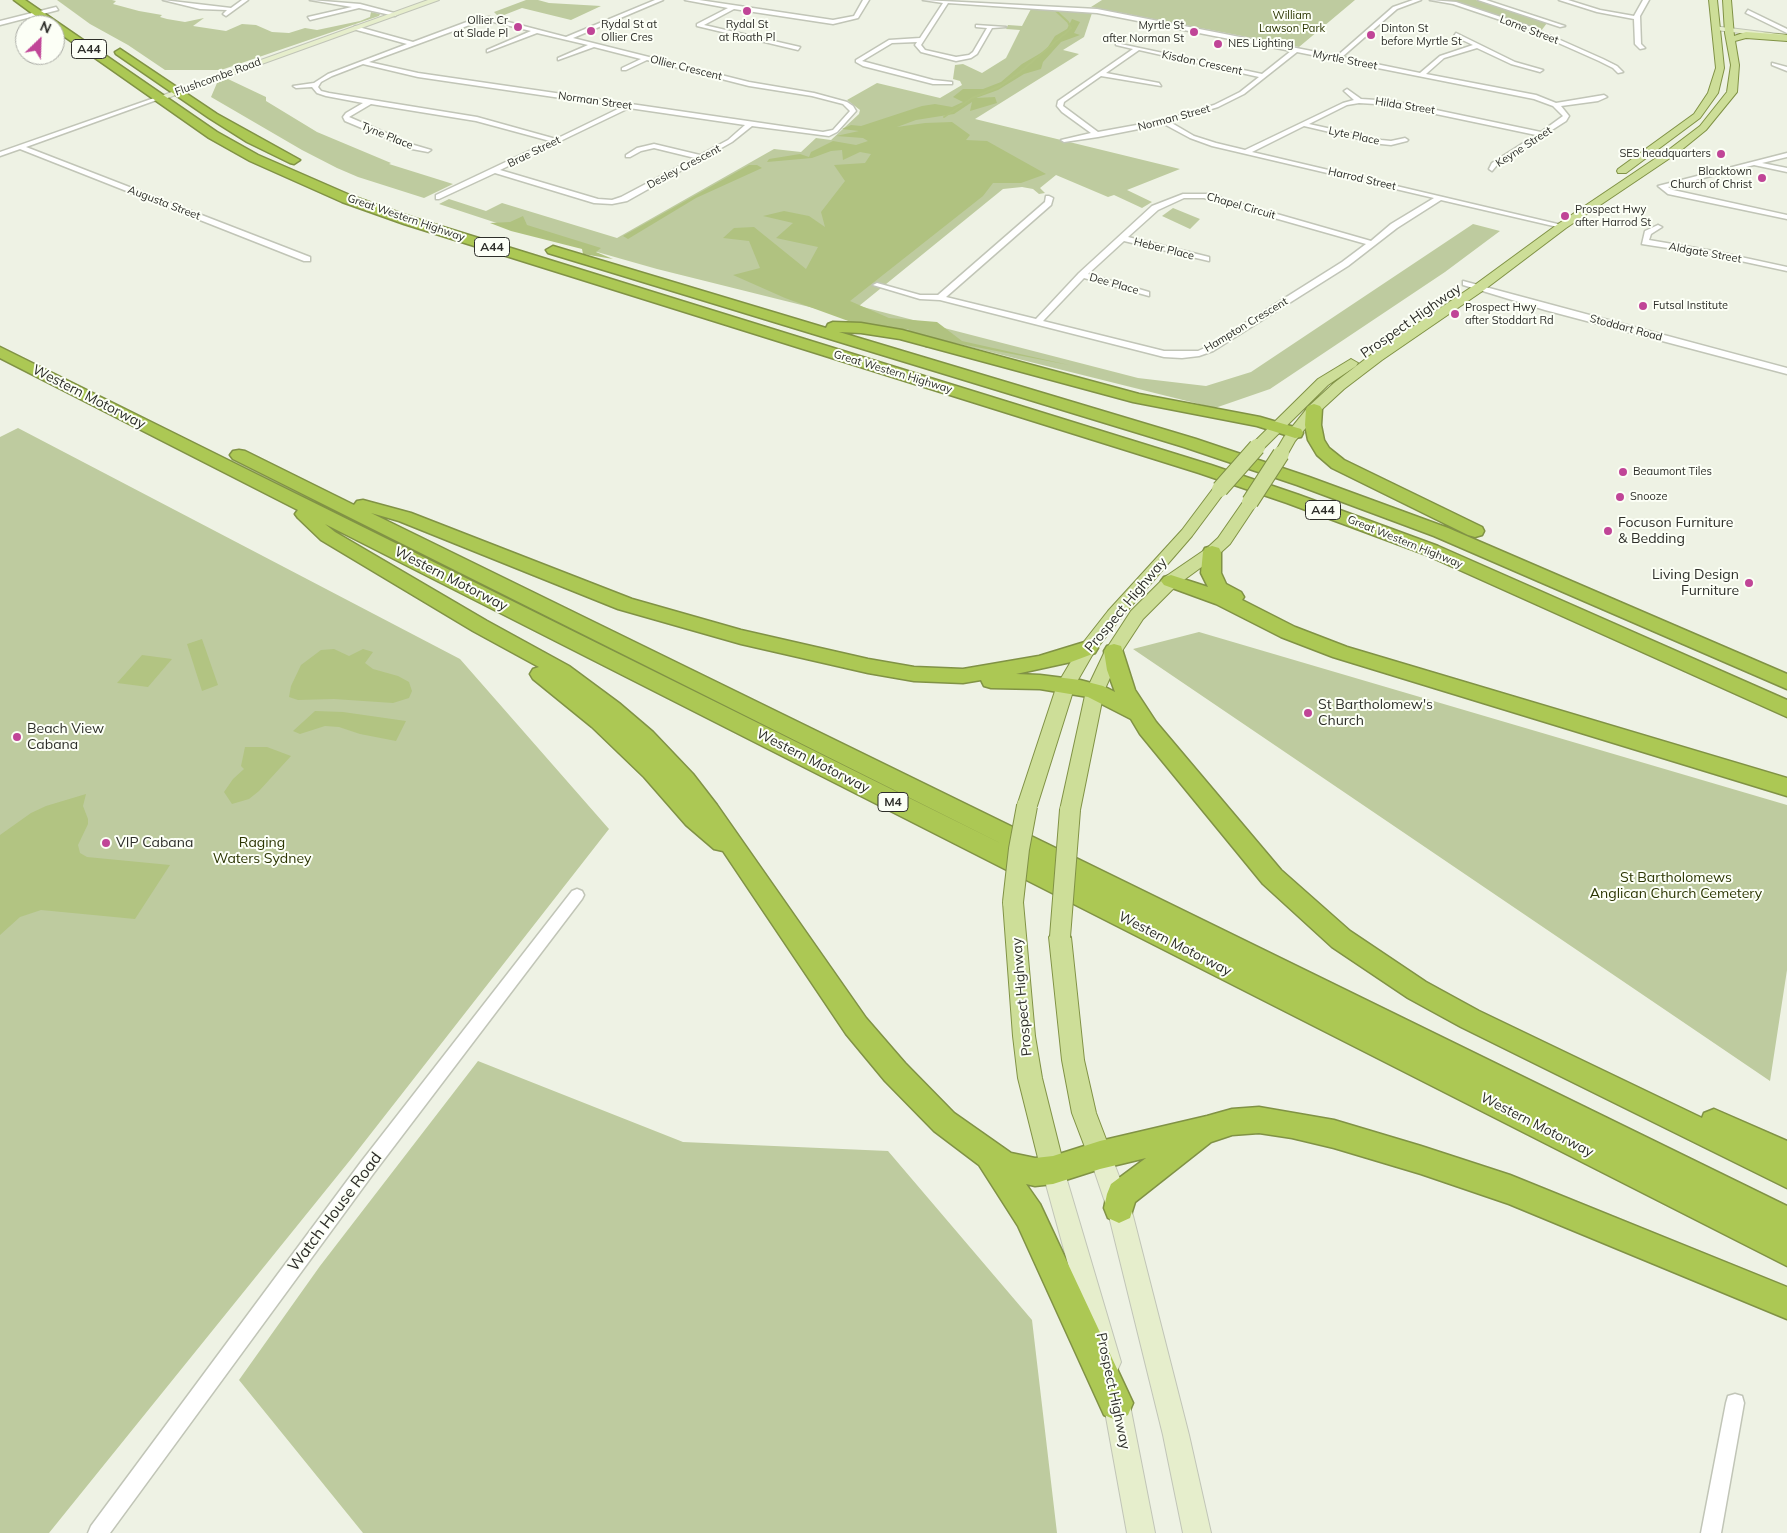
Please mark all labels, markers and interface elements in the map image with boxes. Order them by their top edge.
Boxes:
marker: Rydal St at Roath Pl [741,5,753,17]
park label: William Lawson Park [1259,9,1325,35]
street label: Lorne Street [1498,13,1560,47]
place label: Ollier Cr at Slade Pl [453,14,508,40]
north arrow [15,15,65,65]
text: N [37,17,54,38]
place label: Rydal St at Ollier Cres [601,18,657,44]
place label: Rydal St at Roath Pl [719,18,775,44]
place label: Myrtle St after Norman St [1103,19,1184,45]
marker: Ollier Cr at Slade Pl [512,21,524,33]
place label: Dinton St before Myrtle St [1381,22,1462,48]
marker: Rydal St at Ollier Cres [585,25,597,37]
marker: Myrtle St after Norman St [1188,26,1200,38]
marker: Dinton St before Myrtle St [1365,29,1377,41]
place label: NES Lighting [1228,37,1294,51]
marker: NES Lighting [1212,38,1224,50]
road number: A44 [72,40,106,59]
street label: Myrtle Street [1312,47,1378,73]
street label: Kisdon Crescent [1161,48,1243,78]
street label: Ollier Crescent [649,53,723,83]
street label: Flushcombe Road [173,55,263,99]
street label: Norman Street [557,89,633,113]
street label: Hilda Street [1374,95,1436,117]
street label: Norman Street [1136,102,1212,134]
street label: Tyne Place [359,120,415,152]
street label: Lyte Place [1327,124,1381,148]
street label: Keyne Street [1493,124,1555,170]
street label: Brae Street [505,134,563,170]
street label: Desley Crescent [645,142,723,192]
place label: SES headquarters [1619,147,1711,161]
marker: SES headquarters [1715,148,1727,160]
street label: Harrod Street [1327,165,1397,193]
place label: Blacktown Church of Christ [1670,165,1752,191]
marker: Blacktown Church of Christ [1756,172,1768,184]
street label: Augusta Street [126,183,202,223]
street label: Chapel Circuit [1205,190,1277,222]
street label: Great Western Highway [346,192,466,244]
place label: Prospect Hwy after Harrod St [1575,203,1651,229]
marker: Prospect Hwy after Harrod St [1559,210,1571,222]
street label: Heber Place [1133,235,1195,263]
road number: A44 [474,238,510,256]
street label: Aldgate Street [1668,240,1742,266]
street label: Dee Place [1088,271,1140,297]
street label: Prospect Highway [1358,280,1464,362]
street label: Hampton Crescent [1202,295,1290,355]
place label: Futsal Institute [1653,299,1728,313]
marker: Futsal Institute [1637,300,1649,312]
place label: Prospect Hwy after Stoddart Rd [1465,301,1553,327]
marker: Prospect Hwy after Stoddart Rd [1449,308,1461,320]
street label: Stoddart Road [1588,312,1664,344]
street label: Great Western Highway [832,348,954,396]
street label: Western Motorway [30,361,148,433]
place label: Beaumont Tiles [1633,465,1712,479]
marker: Beaumont Tiles [1617,466,1629,478]
place label: Snooze [1630,490,1667,504]
marker: Snooze [1614,491,1626,503]
road number: A44 [1306,500,1340,520]
street label: Great Western Highway [1345,513,1465,571]
place label: Focuson Furniture & Bedding [1618,515,1733,548]
marker: Focuson Furniture & Bedding [1602,525,1614,537]
street label: Western Motorway [392,543,510,615]
street label: Prospect Highway [1081,554,1171,656]
place label: Living Design Furniture [1652,567,1739,600]
marker: Living Design Furniture [1743,577,1755,589]
place label: St Bartholomew's Church [1318,697,1433,730]
marker: St Bartholomew's Church [1302,707,1314,719]
place label: Beach View Cabana [27,721,104,754]
street label: Western Motorway [754,725,872,797]
marker: Beach View Cabana [11,731,23,743]
road number: M4 [878,792,908,812]
place label: VIP Cabana [116,835,193,851]
park label: Raging Waters Sydney [213,835,311,868]
marker: VIP Cabana [100,837,112,849]
park label: St Bartholomews Anglican Church Cemetery [1590,870,1762,902]
street label: Western Motorway [1116,908,1234,980]
street label: Prospect Highway [1008,937,1036,1057]
street label: Western Motorway [1478,1089,1596,1161]
street label: Watch House Road [284,1149,386,1275]
street label: Prospect Highway [1092,1331,1134,1451]

